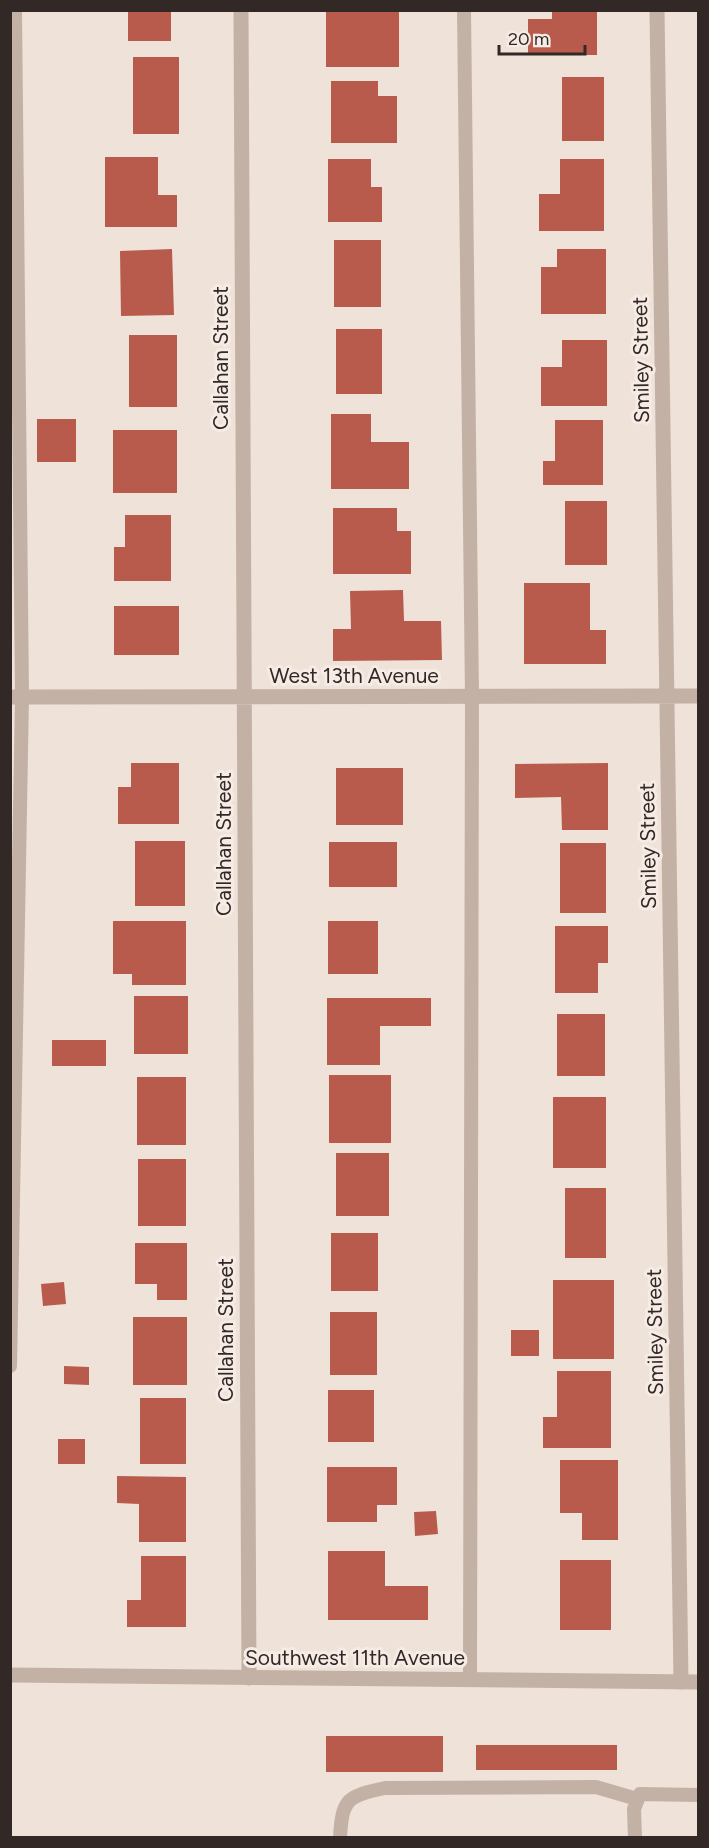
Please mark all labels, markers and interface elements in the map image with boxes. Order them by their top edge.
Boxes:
scale bar [499,18,584,56]
text: 20 m [508,28,549,50]
street label: Callahan Street [208,286,233,430]
street label: Smiley Street [627,297,654,423]
street label: West 13th Avenue [269,663,439,688]
street label: Callahan Street [211,772,236,916]
street label: Smiley Street [634,783,661,909]
street label: Callahan Street [213,1258,238,1402]
street label: Smiley Street [641,1269,668,1395]
street label: Southwest 11th Avenue [245,1645,465,1670]

